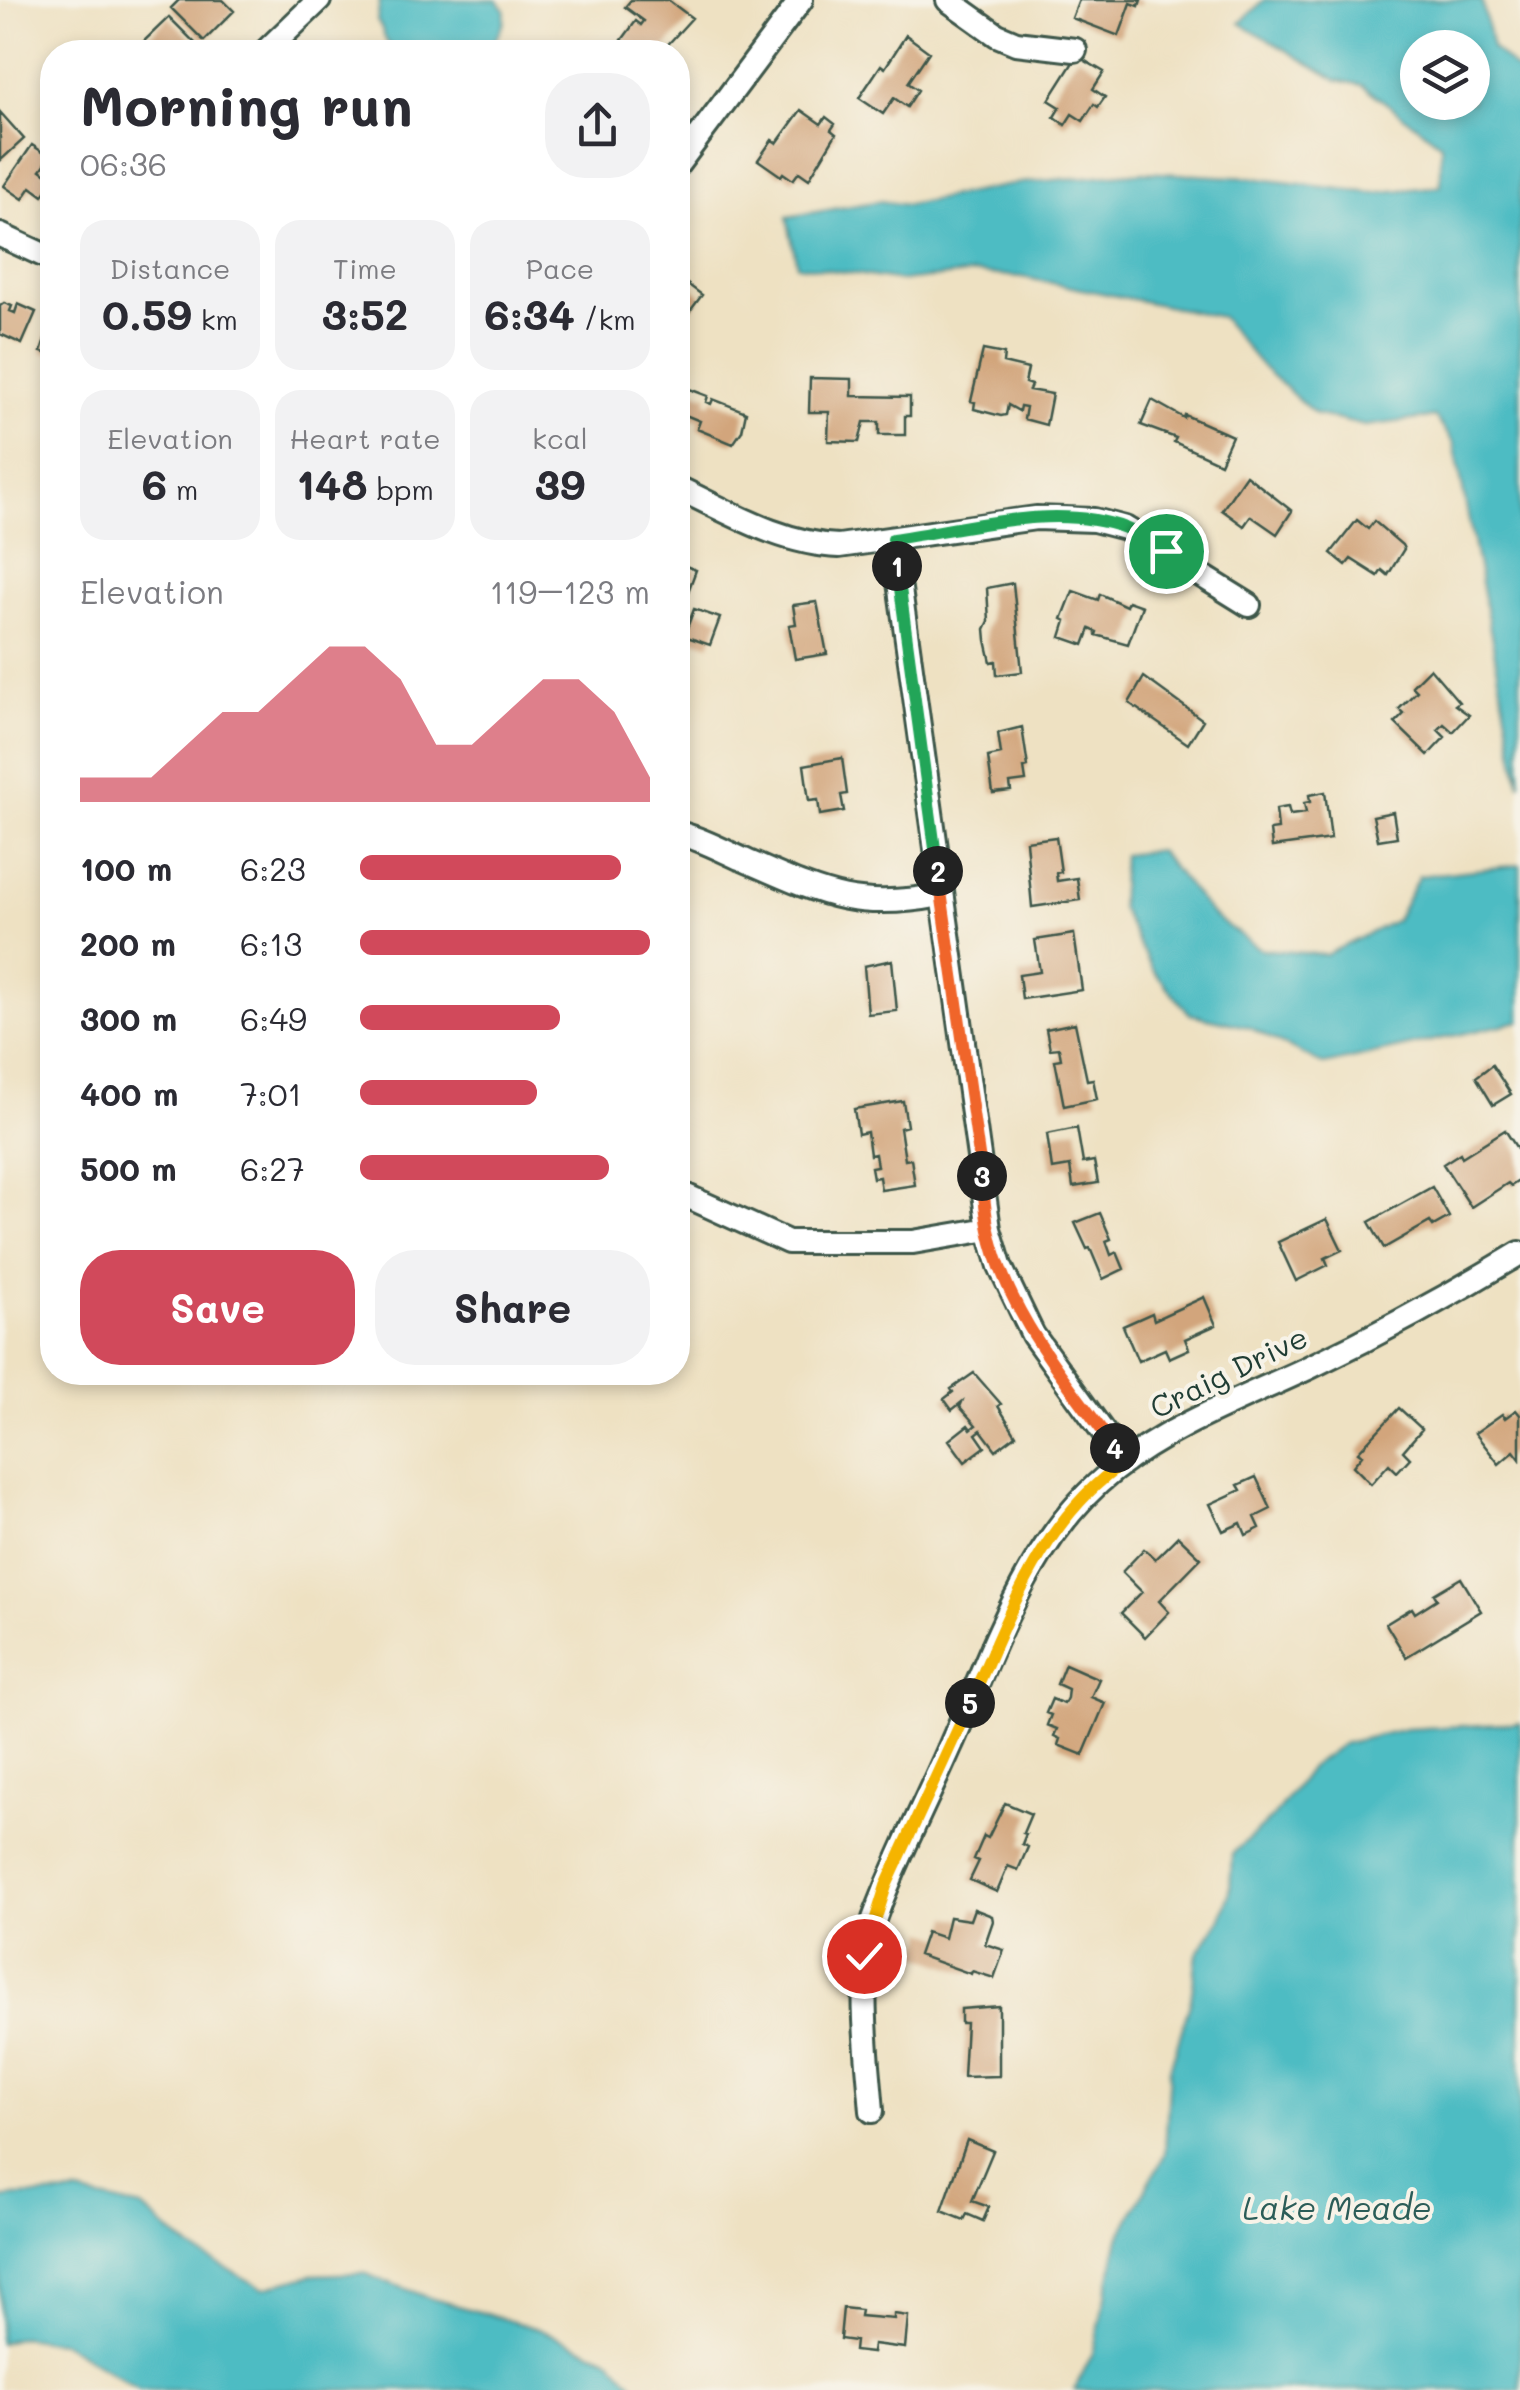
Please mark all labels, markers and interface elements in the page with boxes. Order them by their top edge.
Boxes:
map controls [1400,30,1490,120]
button: layers [1400,30,1490,120]
text: Morning run [80,68,413,140]
button: share [545,73,650,178]
text: 06:36 [80,142,167,184]
text: Distance [110,250,230,286]
text: Time [333,250,397,286]
text: Pace [526,250,594,286]
text: 0.59 [102,286,192,341]
text: 3:52 [322,286,408,341]
text: 6:34 [484,286,575,341]
text: km [192,301,238,337]
text: /km [575,301,636,337]
text: Elevation [107,420,233,456]
text: Heart rate [289,420,441,456]
text: kcal [532,420,588,456]
text: 6 [142,456,167,511]
text: 148 [296,456,367,511]
text: 39 [535,456,585,511]
text: m [167,471,198,507]
text: bpm [367,471,434,507]
pin [1124,509,1209,594]
icon: arrive [1139,524,1194,579]
pin: 1 [872,541,922,591]
text: 1 [891,548,903,584]
text: Elevation [80,570,224,612]
text: 119–123 m [490,570,650,612]
pin: 2 [913,846,963,896]
text: 100 m [80,847,172,889]
text: 6:23 [240,847,306,889]
text: 2 [930,853,946,889]
text: 200 m [80,922,176,964]
text: 6:13 [240,922,302,964]
text: 300 m [80,997,177,1039]
text: 6:49 [240,997,307,1039]
text: 400 m [80,1072,178,1114]
text: 7:01 [240,1072,302,1114]
text: 500 m [80,1147,177,1189]
text: 6:27 [240,1147,305,1189]
pin: 3 [957,1151,1007,1201]
text: 3 [974,1158,990,1194]
button: Save [80,1250,355,1365]
button: Share [375,1250,650,1365]
street label: Craig Drive [1143,1316,1314,1427]
pin: 4 [1090,1423,1140,1473]
text: 4 [1106,1430,1124,1466]
pin: 5 [945,1678,995,1728]
text: 5 [962,1685,978,1721]
pin [822,1914,907,1999]
icon: check [837,1929,892,1984]
water label: Lake Meade [1242,2186,1432,2228]

